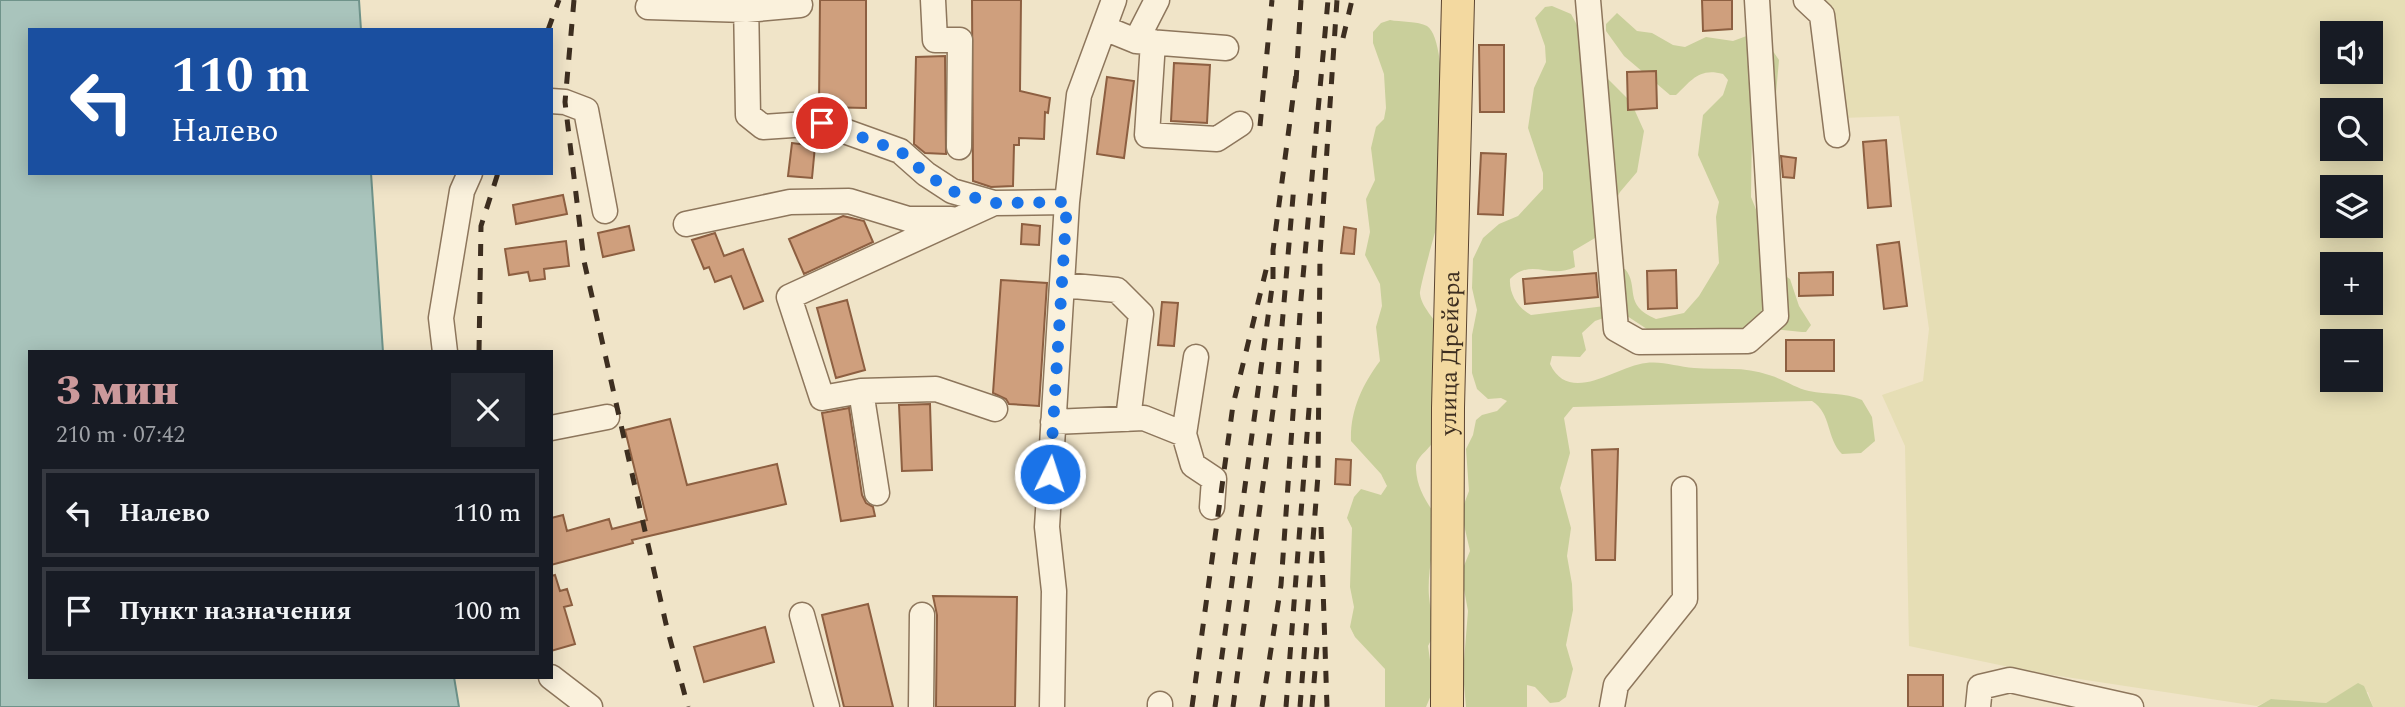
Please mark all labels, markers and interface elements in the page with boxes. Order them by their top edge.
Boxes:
map controls [2320,21,2383,392]
button: sound [2320,21,2383,84]
text: 110 m [171,39,310,114]
icon: left [56,56,147,147]
pin [792,93,852,153]
button: search [2320,98,2383,161]
icon: arrive [803,104,841,142]
text: Налево [171,107,279,156]
button: layers [2320,175,2383,238]
button: + [2320,252,2383,315]
street label: улица Дрейера [1431,270,1470,437]
button: − [2320,329,2383,392]
text: 3 мин [56,360,179,423]
button: close [451,373,525,447]
text: 210 m · 07:42 [56,418,185,453]
position arrow [1013,437,1087,511]
text: Налево [119,493,210,533]
text: 110 m [453,493,521,533]
icon: left [60,494,98,532]
text: Пункт назначения [119,591,352,631]
text: 100 m [453,591,521,631]
icon: arrive [60,592,98,630]

